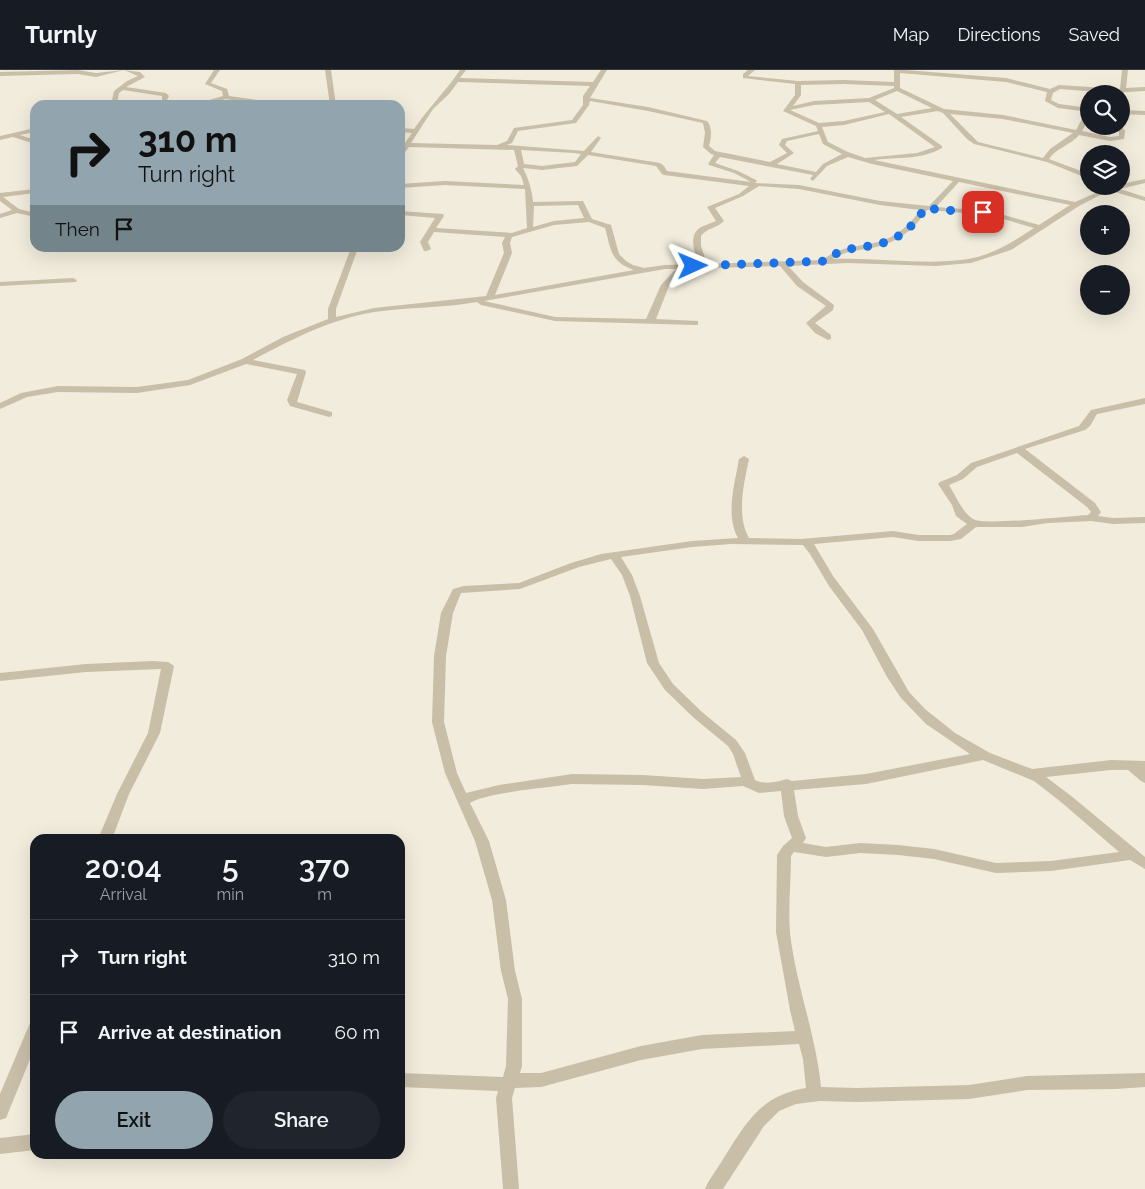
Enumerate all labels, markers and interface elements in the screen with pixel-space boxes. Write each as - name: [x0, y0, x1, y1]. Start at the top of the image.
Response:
- text: Turnly: [25, 20, 97, 49]
- text: Map: [893, 24, 929, 45]
- text: Directions: [957, 24, 1041, 45]
- text: Saved: [1069, 24, 1120, 45]
- map controls: [1080, 85, 1130, 315]
- button: search: [1080, 85, 1130, 135]
- text: 310 m: [138, 119, 237, 160]
- icon: right: [55, 120, 120, 185]
- button: layers: [1080, 145, 1130, 195]
- text: Turn right: [138, 161, 235, 187]
- pin: [962, 191, 1004, 233]
- icon: arrive: [969, 198, 997, 226]
- button: +: [1080, 205, 1130, 255]
- icon: arrive: [110, 215, 138, 243]
- text: Then: [55, 218, 100, 240]
- position arrow: [666, 239, 718, 291]
- button: −: [1080, 265, 1130, 315]
- text: 20:04: [85, 850, 162, 885]
- text: 5: [222, 850, 239, 885]
- text: 370: [299, 850, 350, 885]
- text: Arrival: [100, 885, 147, 904]
- text: min: [217, 885, 244, 904]
- text: m: [317, 885, 332, 904]
- icon: right: [55, 943, 83, 971]
- text: Turn right: [98, 946, 187, 968]
- text: 310 m: [328, 946, 380, 968]
- icon: arrive: [55, 1018, 83, 1046]
- text: Arrive at destination: [98, 1021, 282, 1043]
- text: 60 m: [335, 1021, 380, 1043]
- button: Exit: [55, 1091, 213, 1149]
- button: Share: [223, 1091, 380, 1149]

